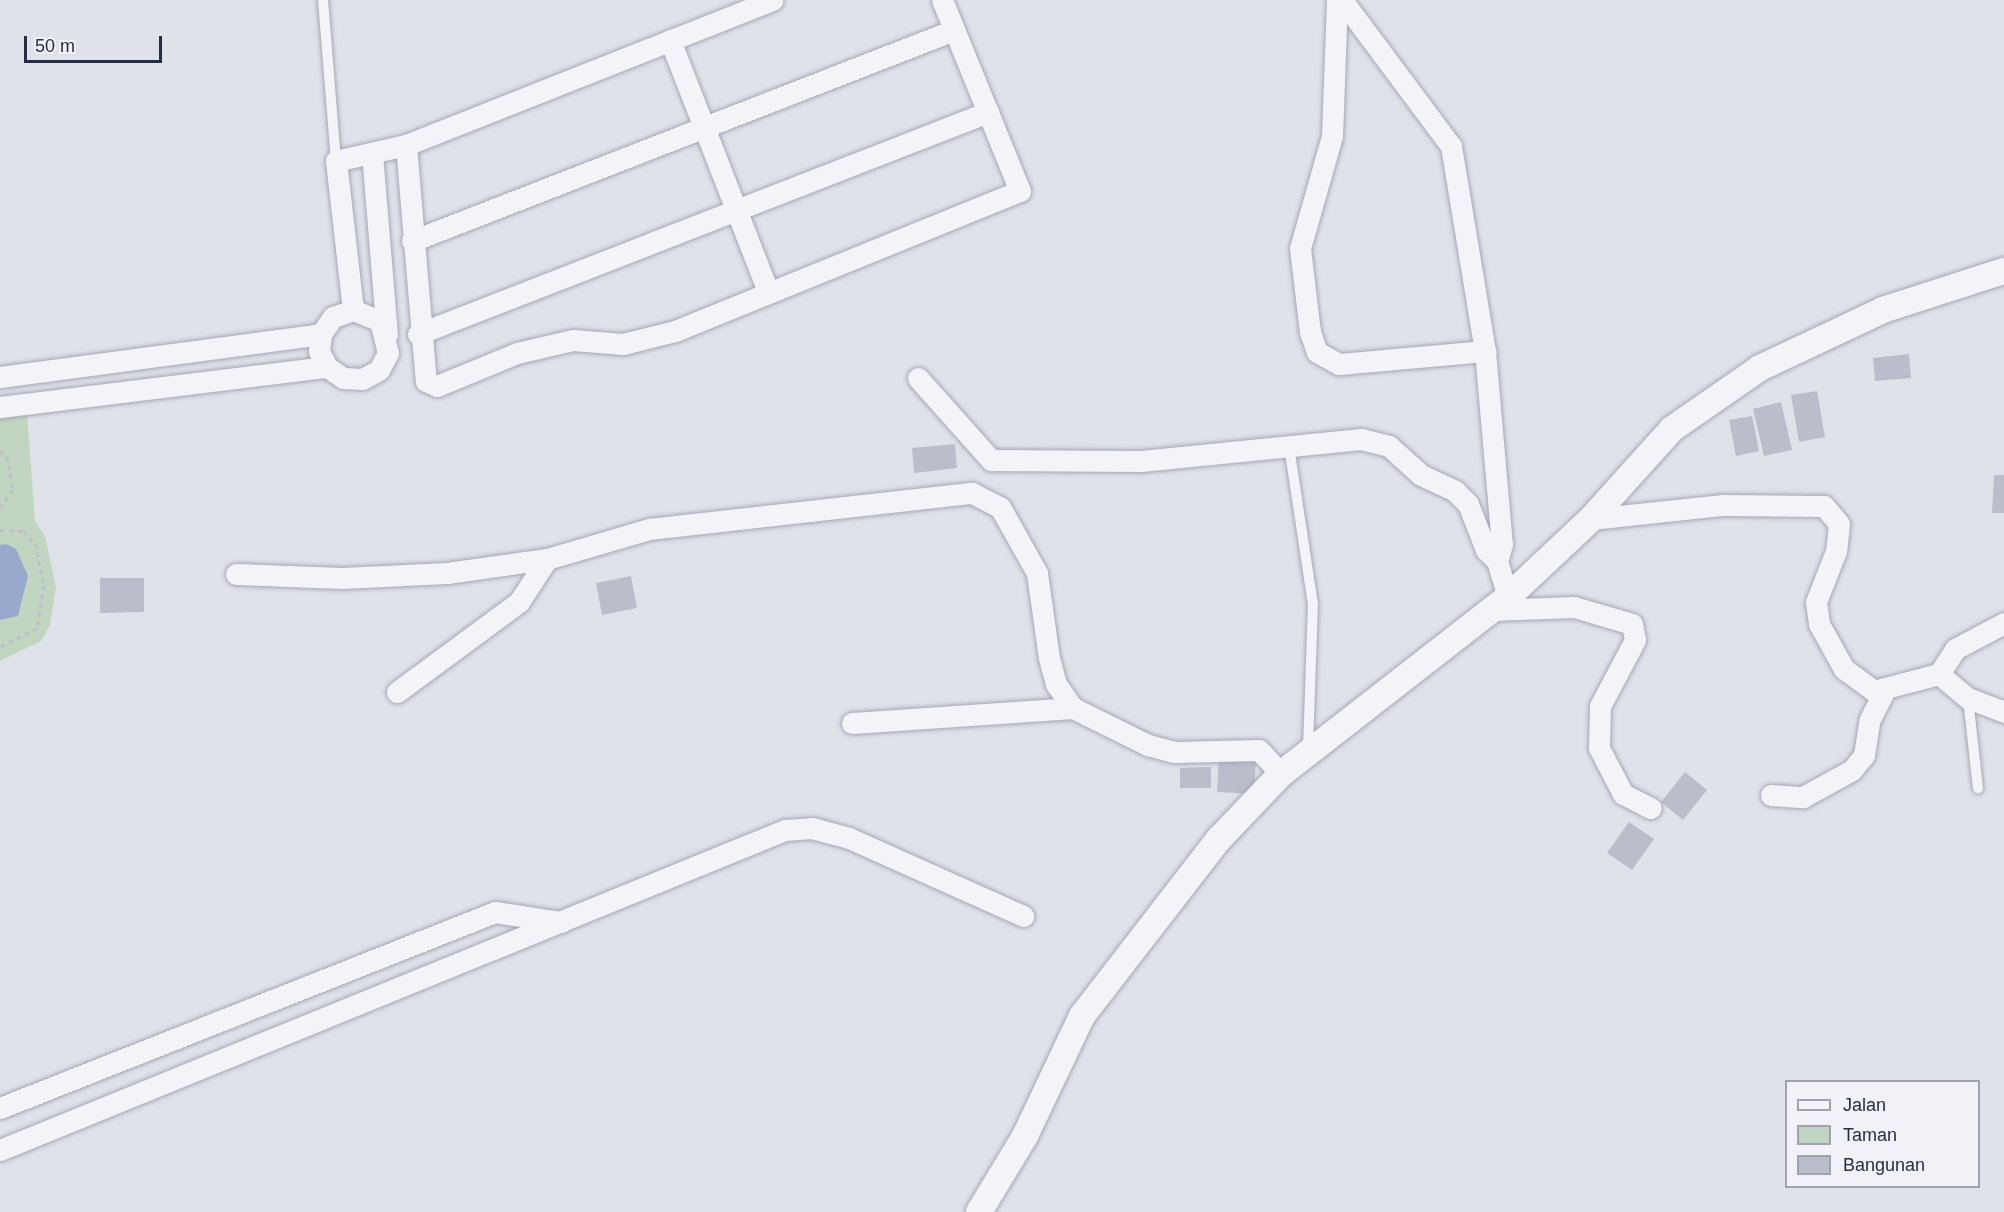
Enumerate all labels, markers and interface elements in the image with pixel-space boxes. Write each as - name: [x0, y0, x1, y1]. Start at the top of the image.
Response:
- scale bar: [27, 24, 165, 62]
- text: 50 m: [35, 36, 75, 56]
- legend: [1785, 1080, 1980, 1188]
- text: Jalan: [1843, 1095, 1886, 1115]
- text: Taman: [1843, 1125, 1897, 1145]
- text: Bangunan: [1843, 1155, 1925, 1175]

